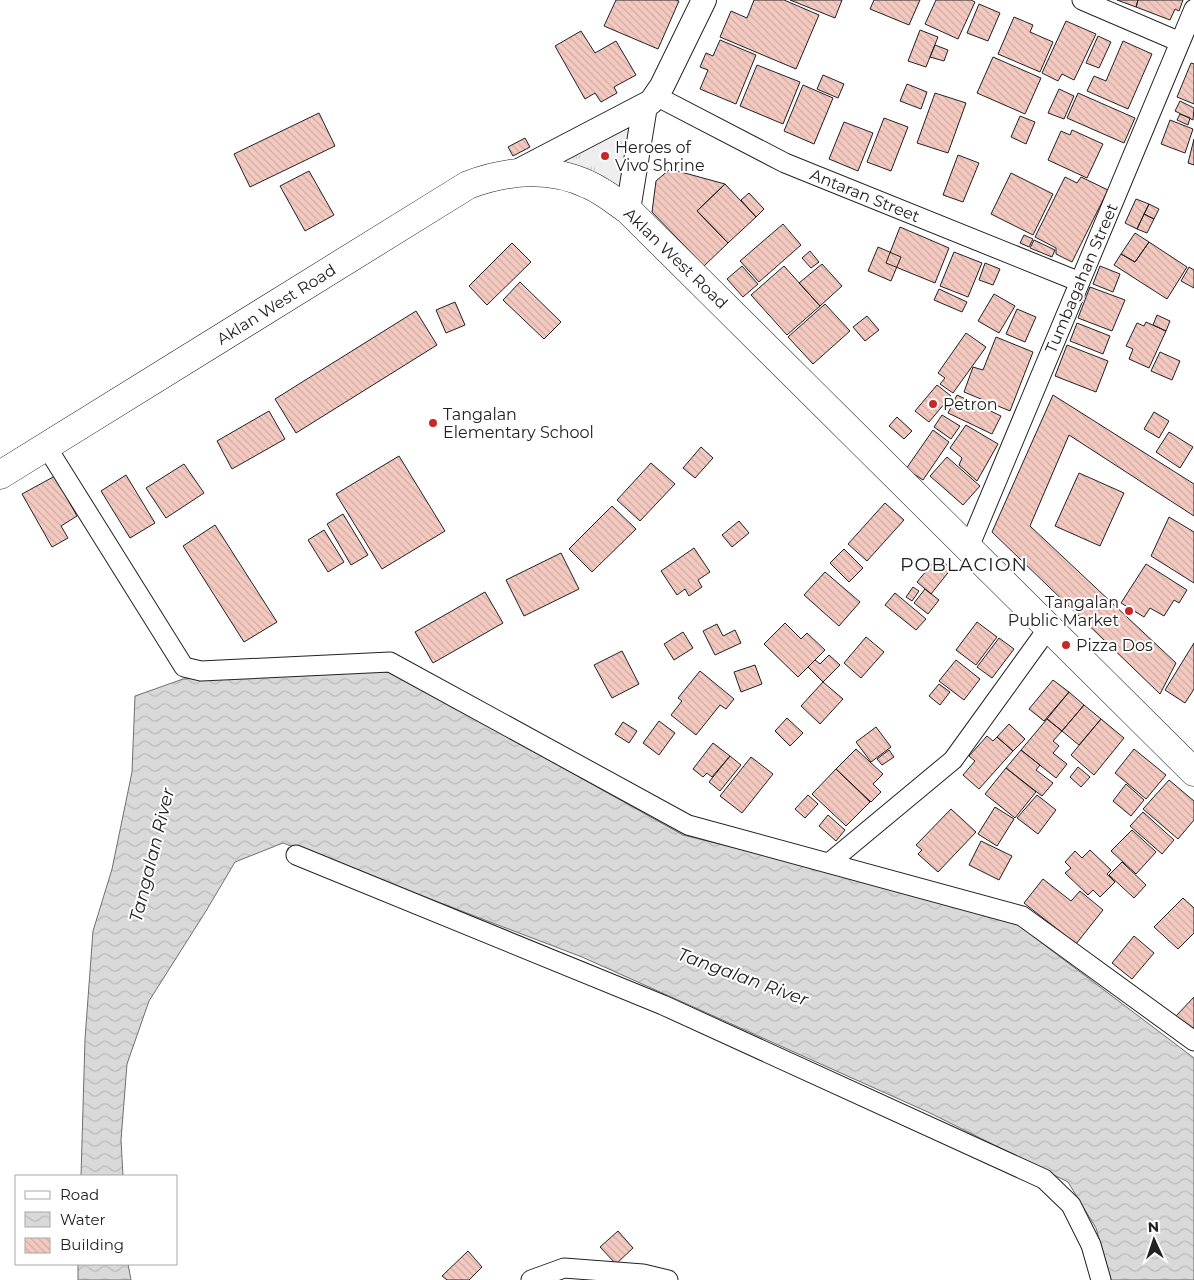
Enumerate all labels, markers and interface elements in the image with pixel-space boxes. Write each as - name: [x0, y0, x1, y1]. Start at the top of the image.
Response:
- place label: Heroes of Vivo Shrine: [615, 138, 705, 175]
- marker: Heroes of Vivo Shrine: [599, 150, 611, 162]
- street label: Antaran Street: [807, 165, 923, 226]
- street label: Tumbagahan Street: [1041, 200, 1122, 356]
- street label: Aklan West Road: [620, 204, 731, 313]
- street label: Aklan West Road: [213, 260, 339, 349]
- place label: Petron: [943, 395, 998, 414]
- marker: Petron: [927, 398, 939, 410]
- place label: Tangalan Elementary School: [443, 405, 594, 442]
- marker: Tangalan Elementary School: [427, 417, 439, 429]
- district label: POBLACION: [900, 553, 1028, 576]
- place label: Tangalan Public Market: [1008, 593, 1119, 630]
- marker: Tangalan Public Market: [1123, 605, 1135, 617]
- place label: Pizza Dos: [1076, 636, 1153, 655]
- marker: Pizza Dos: [1060, 639, 1072, 651]
- water label: Tangalan River: [125, 785, 180, 924]
- water label: Tangalan River: [675, 943, 812, 1011]
- legend: [15, 1175, 178, 1265]
- text: Road: [60, 1185, 99, 1204]
- text: Water: [60, 1210, 106, 1229]
- north arrow: [1129, 1215, 1179, 1265]
- text: N: [1147, 1218, 1159, 1236]
- text: Building: [60, 1235, 124, 1254]

